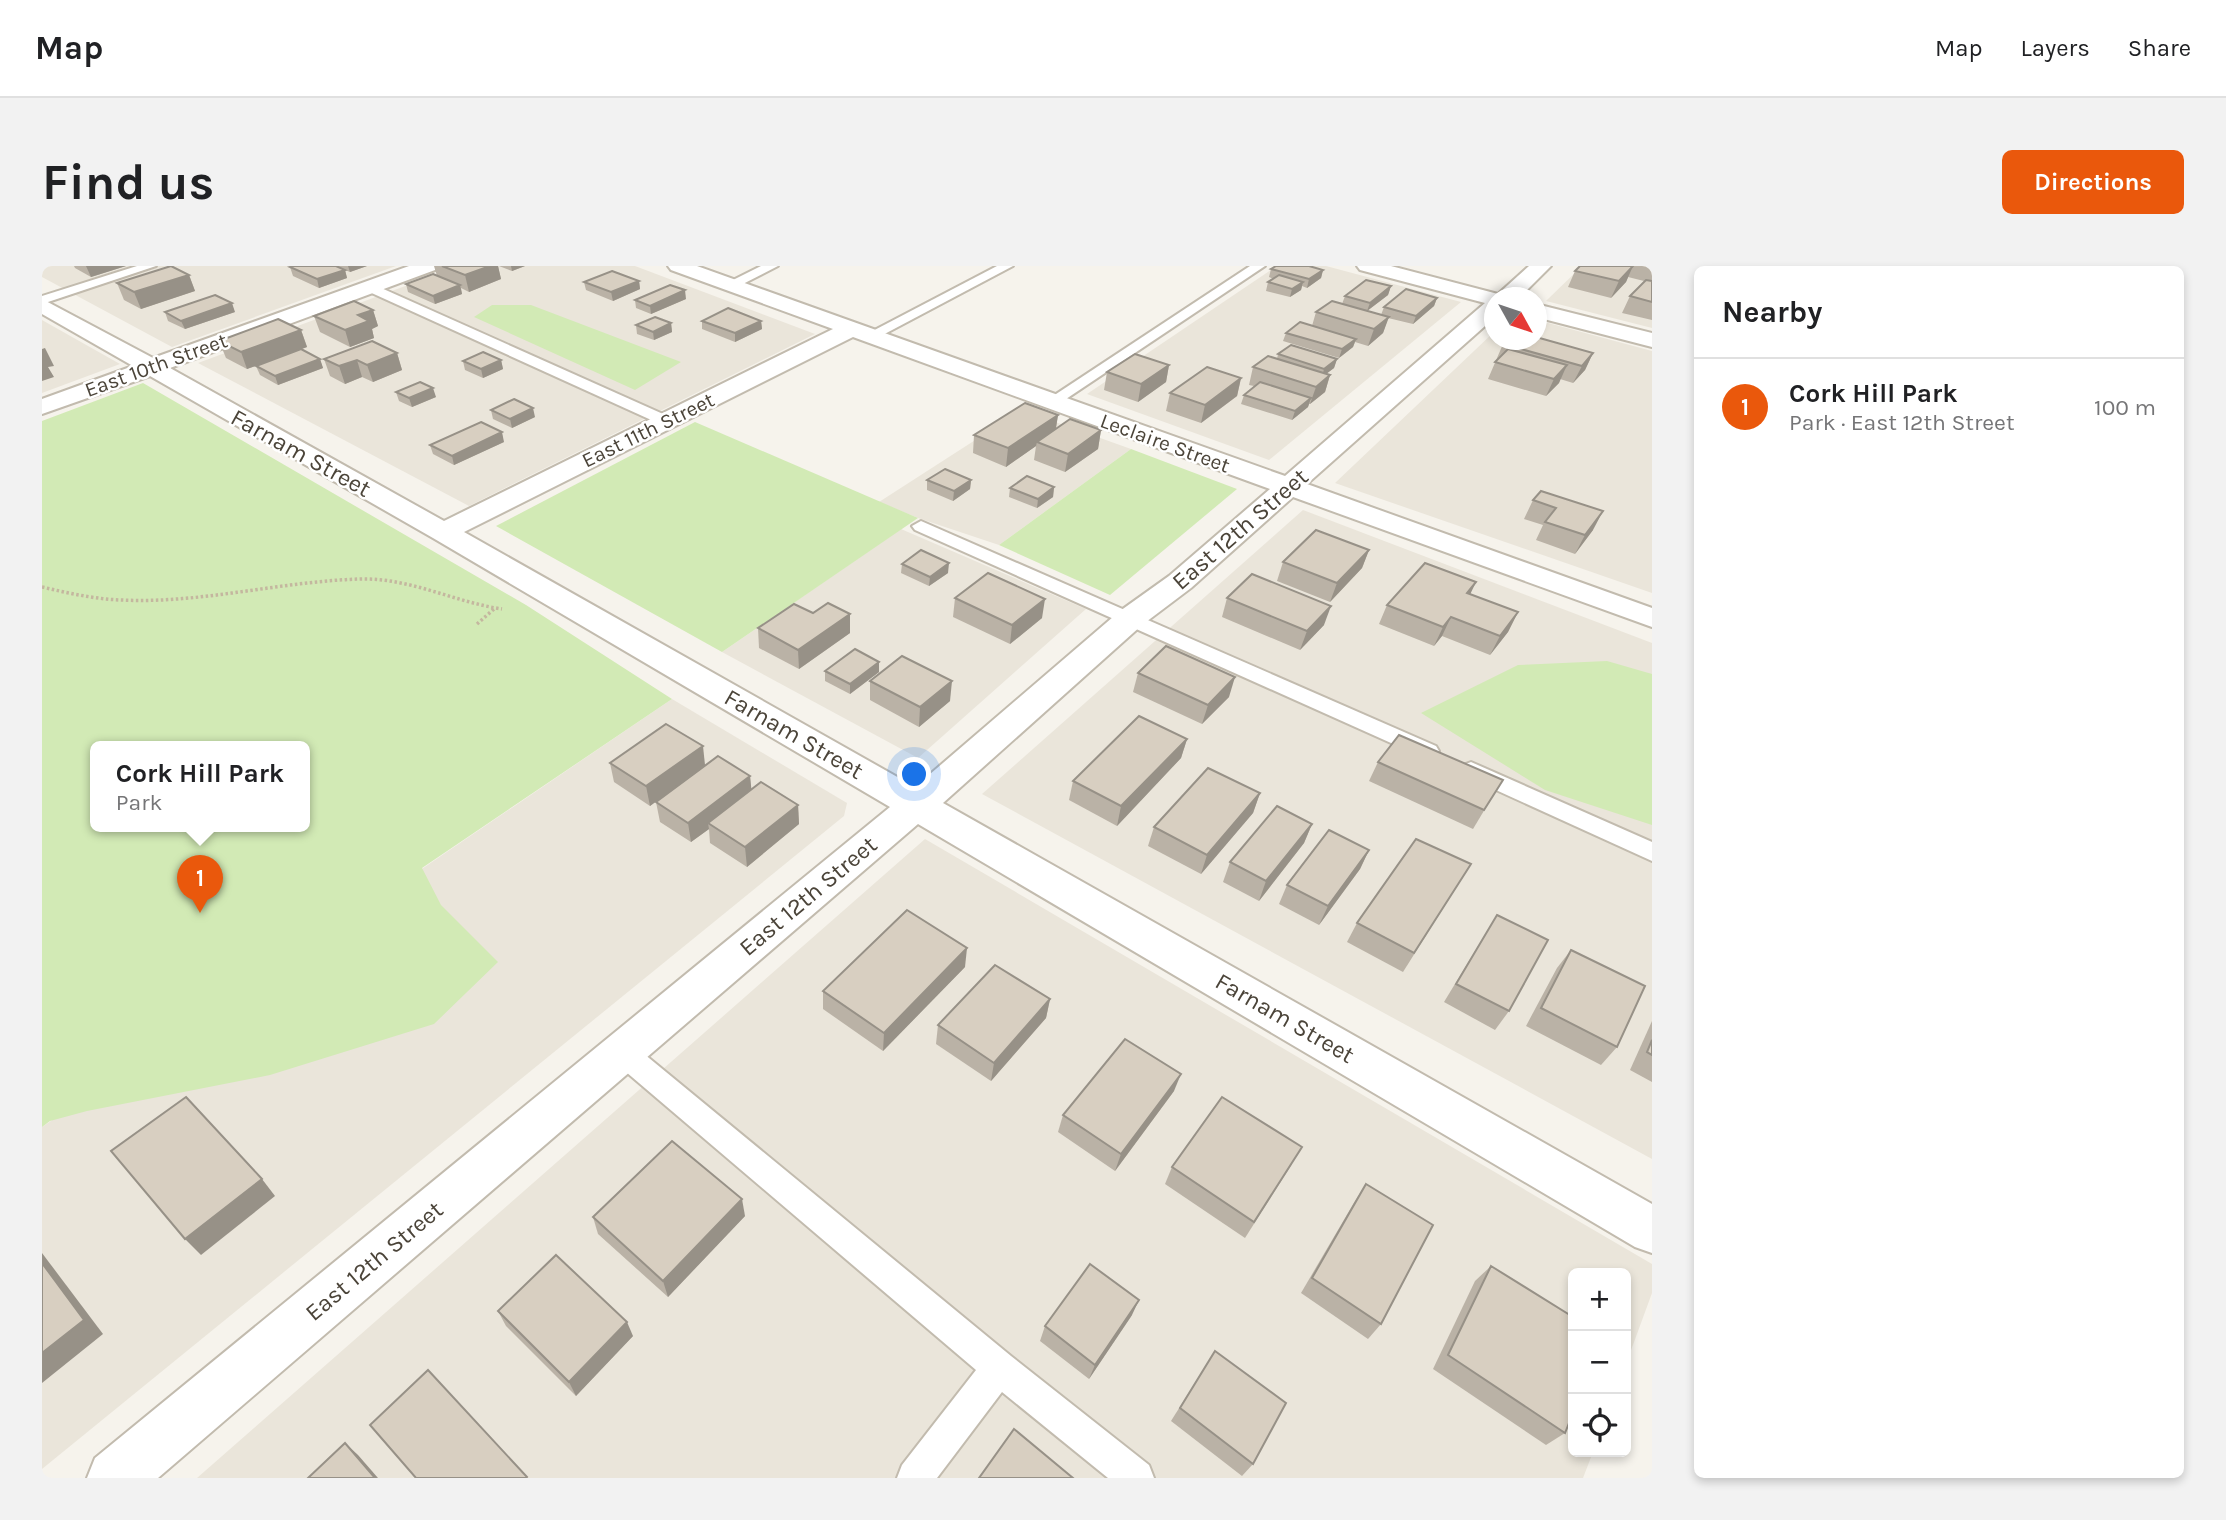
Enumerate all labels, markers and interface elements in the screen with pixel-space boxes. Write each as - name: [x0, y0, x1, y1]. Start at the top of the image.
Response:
- text: Map: [35, 29, 103, 67]
- text: Map: [1935, 34, 1983, 62]
- text: Layers: [2021, 34, 2090, 62]
- text: Share: [2128, 34, 2191, 62]
- button: Directions: [2002, 150, 2184, 214]
- text: Find us: [42, 154, 214, 211]
- north arrow: [1484, 287, 1547, 350]
- text: Nearby: [1722, 294, 1822, 330]
- street label: East 10th Street: [81, 328, 231, 402]
- text: Cork Hill Park: [1789, 378, 1958, 409]
- street label: East 11th Street: [578, 388, 718, 472]
- text: 1: [1741, 394, 1749, 421]
- text: 100 m: [2094, 394, 2156, 421]
- street label: Farnam Street: [226, 403, 376, 503]
- street label: Leclaire Street: [1097, 408, 1233, 478]
- text: Park · East 12th Street: [1789, 409, 2015, 436]
- street label: East 12th Street: [1166, 462, 1314, 596]
- street label: Farnam Street: [720, 683, 868, 785]
- popup: [90, 741, 310, 832]
- your location: [897, 757, 931, 791]
- text: Cork Hill Park: [116, 758, 284, 789]
- text: Park: [116, 789, 162, 816]
- street label: East 12th Street: [734, 830, 882, 962]
- pin: 1: [177, 855, 223, 913]
- street label: Farnam Street: [1211, 967, 1359, 1069]
- street label: East 12th Street: [300, 1195, 448, 1327]
- map controls: [1568, 1268, 1631, 1457]
- button: +: [1568, 1268, 1631, 1331]
- button: −: [1568, 1331, 1631, 1394]
- button: locate: [1568, 1394, 1631, 1457]

